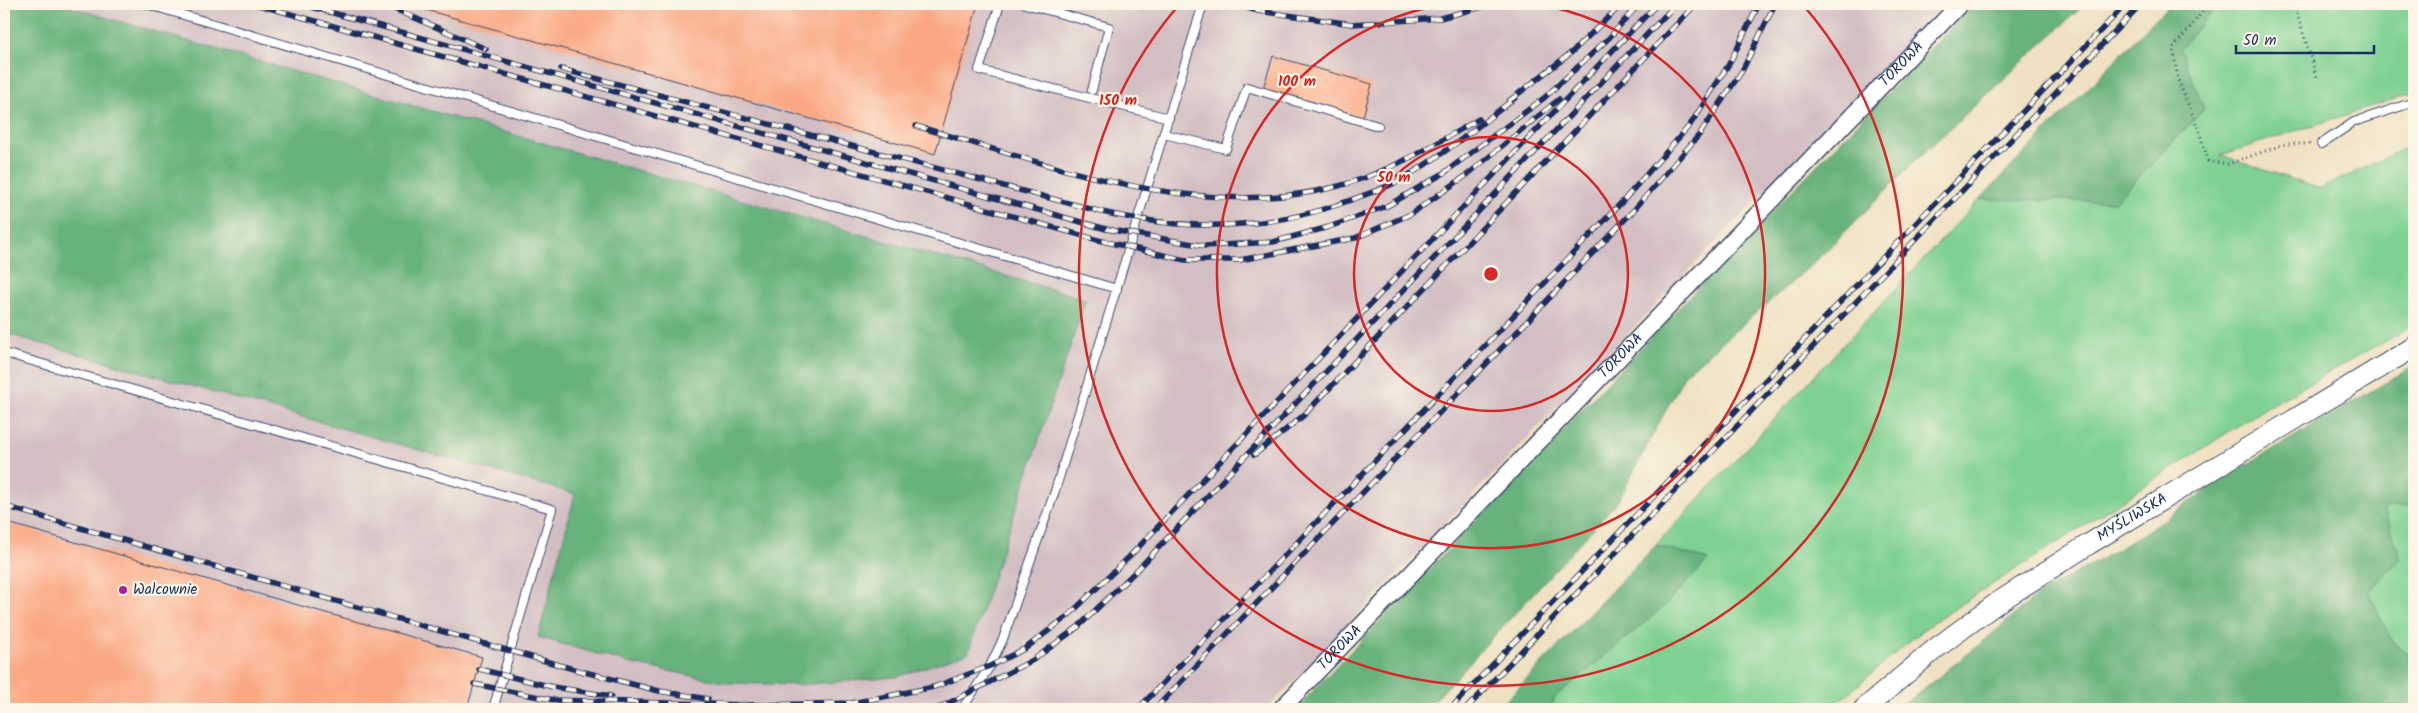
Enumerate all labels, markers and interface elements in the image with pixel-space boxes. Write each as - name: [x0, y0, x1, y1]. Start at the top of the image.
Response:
- scale bar: [2236, 22, 2373, 54]
- text: 50 m: [2243, 29, 2277, 53]
- street label: TOROWA: [1874, 36, 1930, 93]
- text: 100 m: [1278, 70, 1316, 94]
- text: 150 m: [1099, 89, 1137, 113]
- text: 50 m: [1376, 166, 1411, 190]
- centre of rings: [1482, 265, 1500, 283]
- street label: TOROWA: [1593, 328, 1649, 385]
- street label: MYŚLIWSKA: [2092, 487, 2172, 549]
- place label: Walcownie: [133, 578, 198, 602]
- marker: Walcownie: [117, 584, 129, 596]
- street label: TOROWA: [1312, 619, 1368, 676]

